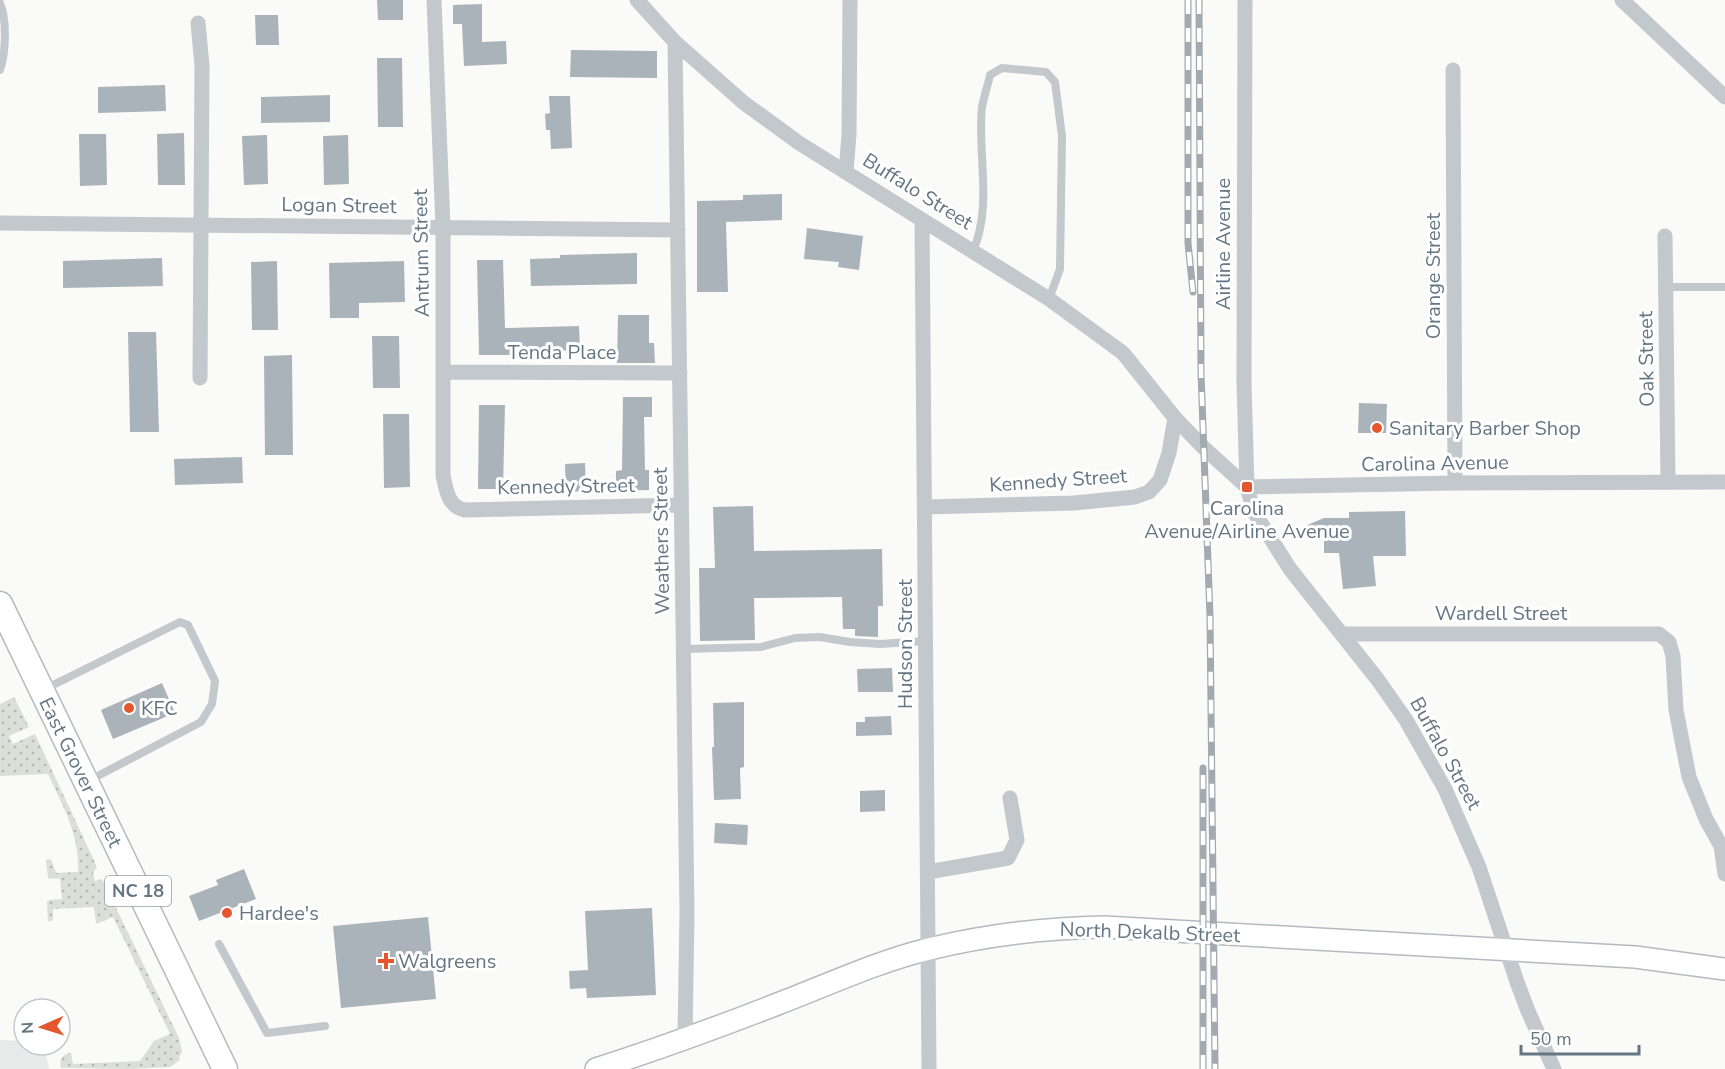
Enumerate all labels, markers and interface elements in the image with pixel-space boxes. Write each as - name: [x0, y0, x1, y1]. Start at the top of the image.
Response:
- street label: Buffalo Street: [858, 147, 979, 236]
- street label: Airline Avenue: [1210, 178, 1237, 310]
- street label: Antrum Street: [407, 188, 436, 317]
- street label: Logan Street: [281, 191, 398, 220]
- street label: Orange Street: [1420, 212, 1447, 339]
- street label: Oak Street: [1632, 310, 1661, 407]
- street label: Tenda Place: [508, 339, 616, 366]
- place label: Sanitary Barber Shop: [1389, 415, 1581, 442]
- marker: Sanitary Barber Shop: [1370, 421, 1384, 435]
- street label: Carolina Avenue: [1361, 449, 1509, 478]
- street label: Kennedy Street: [988, 462, 1129, 499]
- street label: Weathers Street: [647, 466, 676, 615]
- street label: Kennedy Street: [497, 472, 636, 501]
- marker: Carolina Avenue/Airline Avenue: [1240, 480, 1254, 494]
- place label: Carolina Avenue/Airline Avenue: [1144, 495, 1350, 545]
- street label: Hudson Street: [892, 578, 919, 709]
- street label: Wardell Street: [1435, 600, 1568, 627]
- street label: Buffalo Street: [1403, 692, 1488, 815]
- street label: East Grover Street: [32, 693, 129, 853]
- place label: KFC: [141, 695, 178, 722]
- marker: KFC: [122, 701, 136, 715]
- road number: NC 18: [105, 876, 171, 906]
- place label: Hardee's: [239, 900, 319, 927]
- marker: Hardee's: [220, 906, 234, 920]
- street label: North Dekalb Street: [1059, 916, 1242, 949]
- place label: Walgreens: [398, 948, 496, 975]
- marker: Walgreens: [379, 954, 393, 968]
- north arrow: [12, 997, 72, 1057]
- scale bar: [1521, 1018, 1640, 1056]
- text: N: [17, 1021, 39, 1034]
- text: 50 m: [1530, 1027, 1572, 1051]

